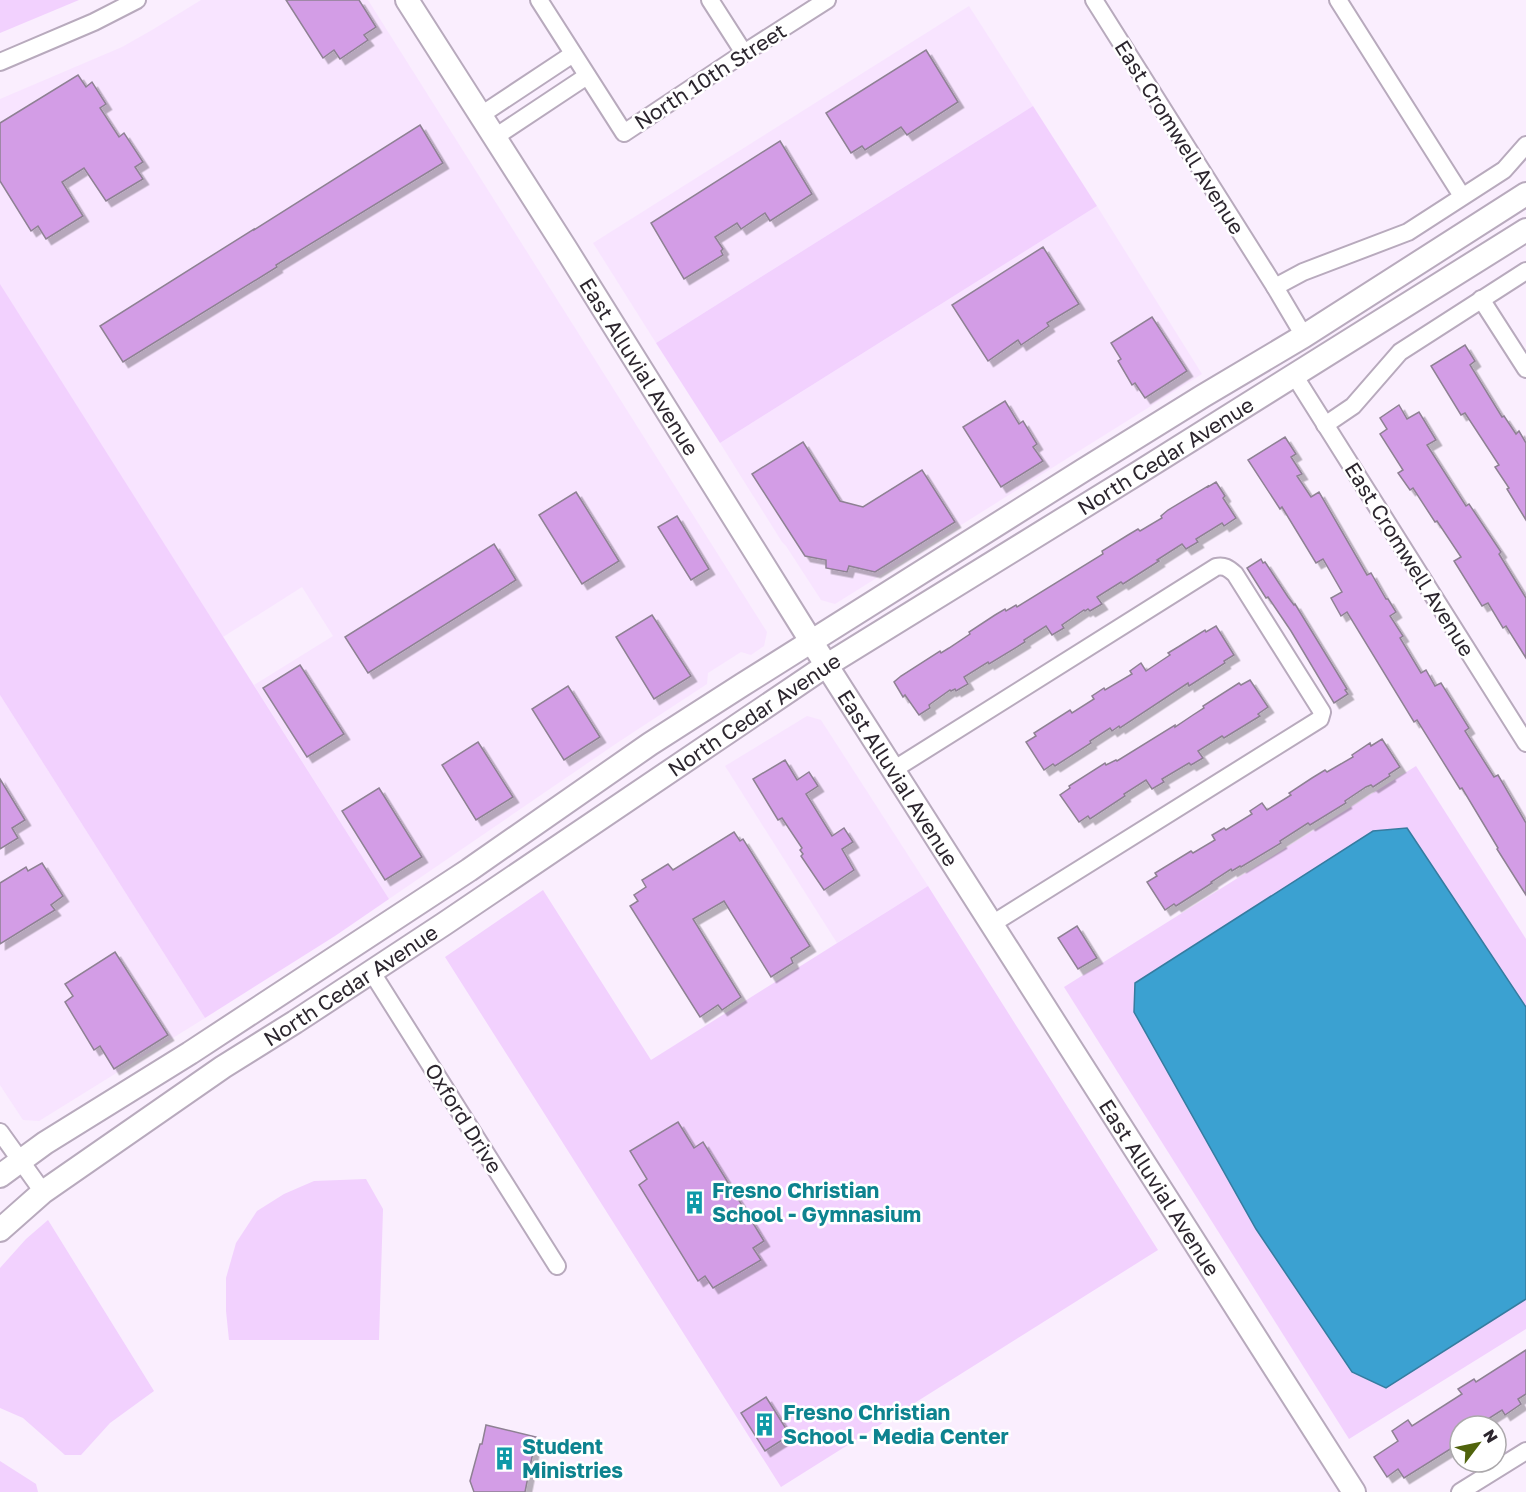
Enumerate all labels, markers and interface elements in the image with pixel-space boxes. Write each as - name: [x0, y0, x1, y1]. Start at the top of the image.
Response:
- street label: North 10th Street: [629, 17, 791, 135]
- street label: East Cromwell Avenue: [1110, 35, 1250, 239]
- street label: East Alluvial Avenue: [574, 273, 705, 460]
- street label: North Cedar Avenue: [1072, 391, 1258, 520]
- street label: East Cromwell Avenue: [1340, 457, 1480, 661]
- street label: North Cedar Avenue: [663, 647, 845, 782]
- street label: East Alluvial Avenue: [832, 685, 964, 871]
- street label: North Cedar Avenue: [259, 919, 442, 1051]
- street label: Oxford Drive: [420, 1058, 508, 1178]
- street label: East Alluvial Avenue: [1094, 1094, 1226, 1281]
- place label: Fresno Christian School - Gymnasium: [712, 1177, 921, 1227]
- building icon: Fresno Christian School - Gymnasium: [681, 1189, 707, 1215]
- place label: Fresno Christian School - Media Center: [783, 1399, 1009, 1449]
- building icon: Fresno Christian School - Media Center: [752, 1411, 778, 1437]
- north arrow: [1448, 1414, 1508, 1474]
- text: N: [1479, 1426, 1502, 1447]
- place label: Student Ministries: [522, 1433, 623, 1483]
- building icon: Student Ministries: [491, 1445, 517, 1471]

